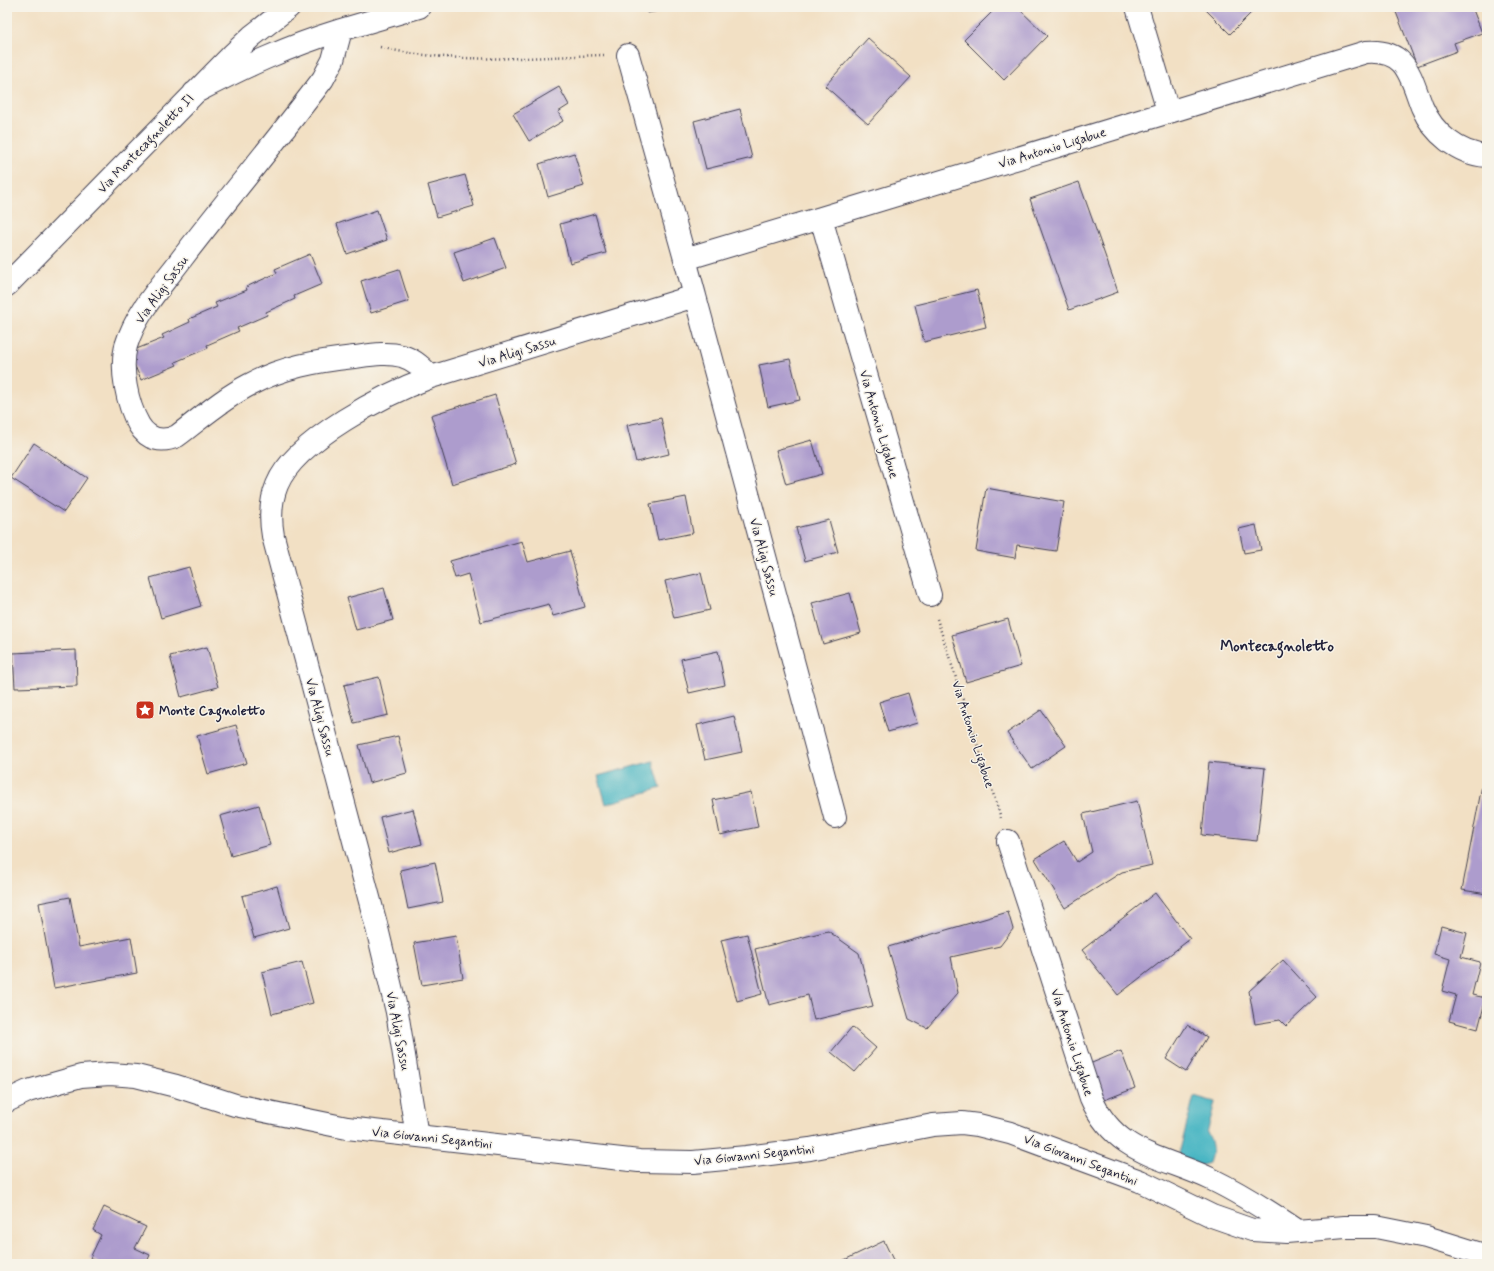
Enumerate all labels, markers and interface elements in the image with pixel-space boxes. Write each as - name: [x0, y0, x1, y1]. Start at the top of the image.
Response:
- street label: Via Montecagnoletto II: [94, 91, 200, 199]
- street label: Via Antonio Ligabue: [996, 124, 1109, 175]
- street label: Via Aligi Sassu: [132, 252, 193, 327]
- street label: Via Aligi Sassu: [477, 333, 558, 372]
- street label: Via Antonio Ligabue: [853, 368, 902, 481]
- street label: Via Aligi Sassu: [745, 516, 782, 598]
- district label: Montecagnoletto: [1220, 637, 1334, 659]
- street label: Via Aligi Sassu: [301, 676, 338, 758]
- street label: Via Antonio Ligabue: [945, 679, 998, 791]
- place icon: Monte Cagnoletto: [134, 699, 156, 721]
- place label: Monte Cagnoletto: [159, 703, 266, 723]
- street label: Via Antonio Ligabue: [1044, 987, 1097, 1099]
- street label: Via Aligi Sassu: [382, 990, 414, 1072]
- street label: Via Giovanni Segantini: [371, 1124, 493, 1153]
- street label: Via Giovanni Segantini: [1021, 1131, 1140, 1190]
- street label: Via Giovanni Segantini: [693, 1141, 815, 1170]

